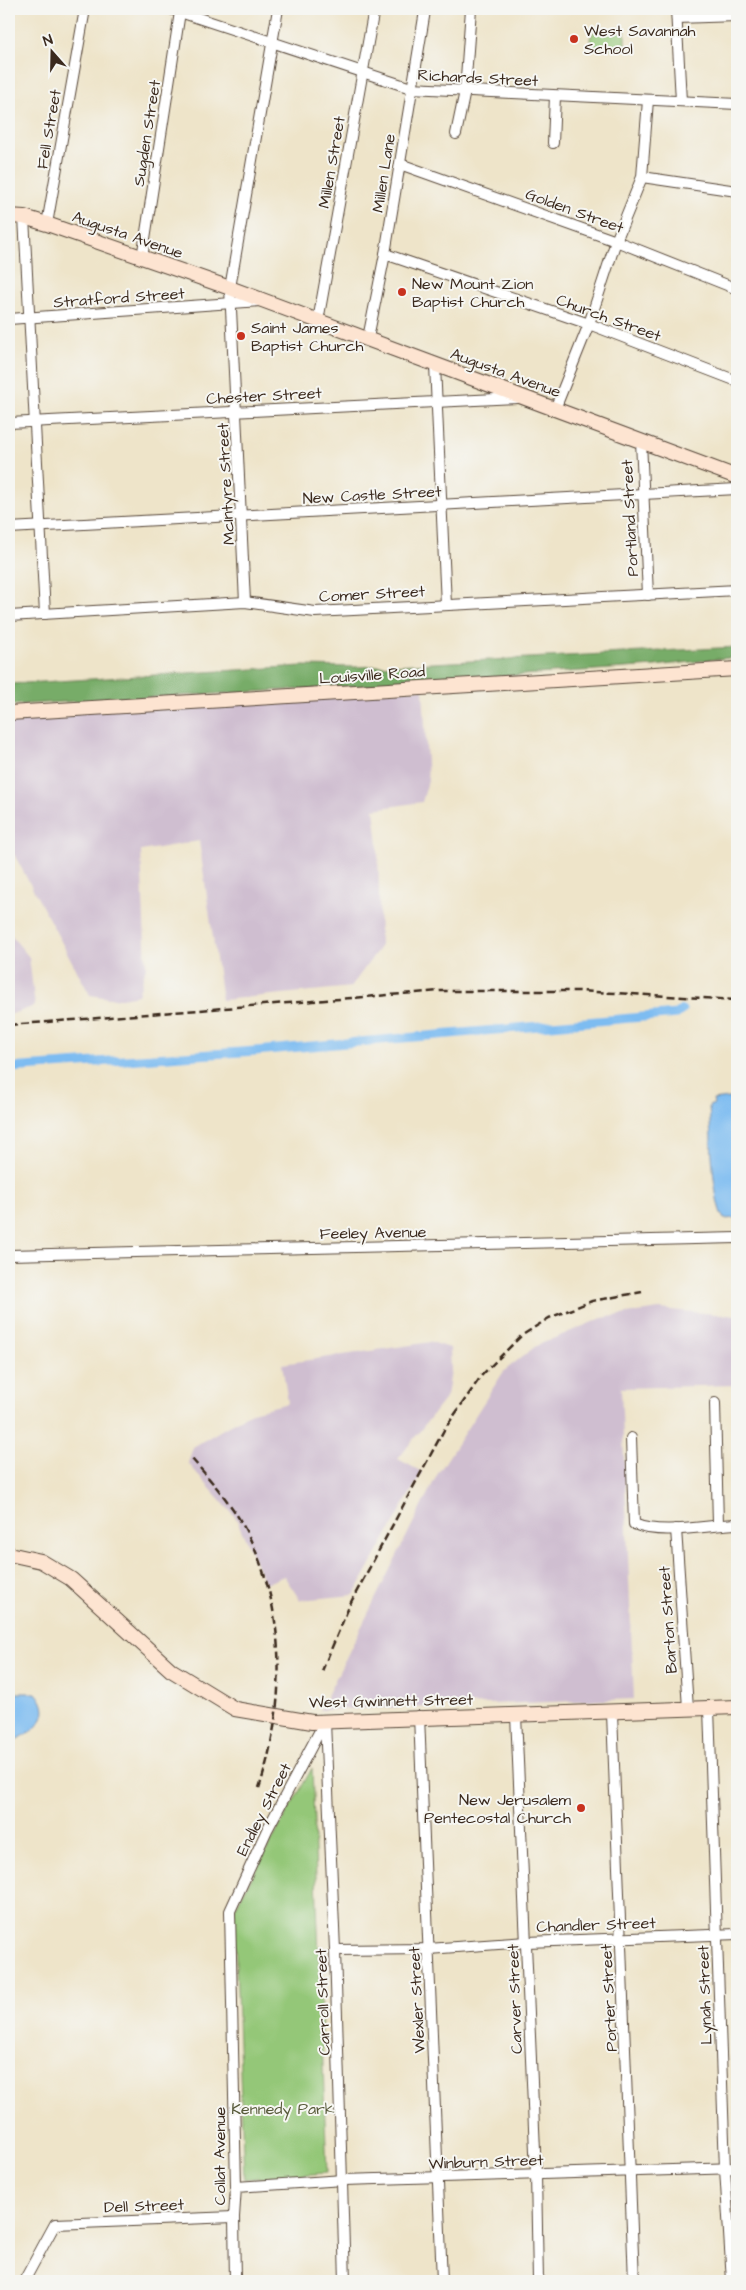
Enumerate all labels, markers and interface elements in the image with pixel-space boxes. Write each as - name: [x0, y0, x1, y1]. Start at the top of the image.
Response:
- place label: West Savannah School: [584, 20, 696, 60]
- north arrow: [28, 28, 78, 78]
- text: N: [40, 30, 56, 52]
- marker: West Savannah School: [568, 33, 580, 45]
- street label: Richards Street: [417, 64, 539, 92]
- street label: Sugden Street: [128, 78, 167, 188]
- street label: Fell Street: [31, 87, 67, 171]
- street label: Millen Street: [313, 114, 351, 210]
- street label: Millen Lane: [367, 132, 401, 214]
- street label: Golden Street: [522, 183, 627, 239]
- street label: Augusta Avenue: [69, 206, 186, 265]
- place label: New Mount Zion Baptist Church: [412, 273, 533, 313]
- street label: Stratford Street: [53, 282, 186, 314]
- marker: New Mount Zion Baptist Church: [396, 286, 408, 298]
- street label: Church Street: [553, 289, 665, 347]
- place label: Saint James Baptist Church: [251, 317, 364, 357]
- marker: Saint James Baptist Church: [235, 330, 247, 342]
- street label: Augusta Avenue: [447, 343, 564, 404]
- street label: Chester Street: [206, 382, 323, 410]
- street label: McIntyre Street: [212, 422, 241, 546]
- street label: Portland Street: [616, 458, 644, 577]
- street label: New Castle Street: [302, 480, 443, 510]
- street label: Comer Street: [319, 580, 426, 608]
- street label: Louisville Road: [318, 660, 426, 690]
- street label: Feeley Avenue: [319, 1221, 427, 1246]
- street label: Barton Street: [653, 1565, 683, 1674]
- street label: West Gwinnett Street: [309, 1689, 474, 1713]
- street label: Endley Street: [231, 1759, 298, 1860]
- place label: New Jerusalem Pentecostal Church: [424, 1789, 572, 1829]
- marker: New Jerusalem Pentecostal Church: [575, 1802, 587, 1814]
- street label: Chandler Street: [536, 1912, 657, 1938]
- street label: Carver Street: [502, 1943, 528, 2054]
- street label: Porter Street: [595, 1943, 623, 2052]
- street label: Lynah Street: [692, 1944, 719, 2045]
- street label: Wexler Street: [403, 1945, 431, 2054]
- street label: Carroll Street: [310, 1948, 336, 2056]
- park label: Kennedy Park: [231, 2098, 335, 2121]
- street label: Collat Avenue: [209, 2106, 231, 2205]
- street label: Winburn Street: [428, 2149, 545, 2175]
- street label: Dell Street: [104, 2194, 185, 2218]

